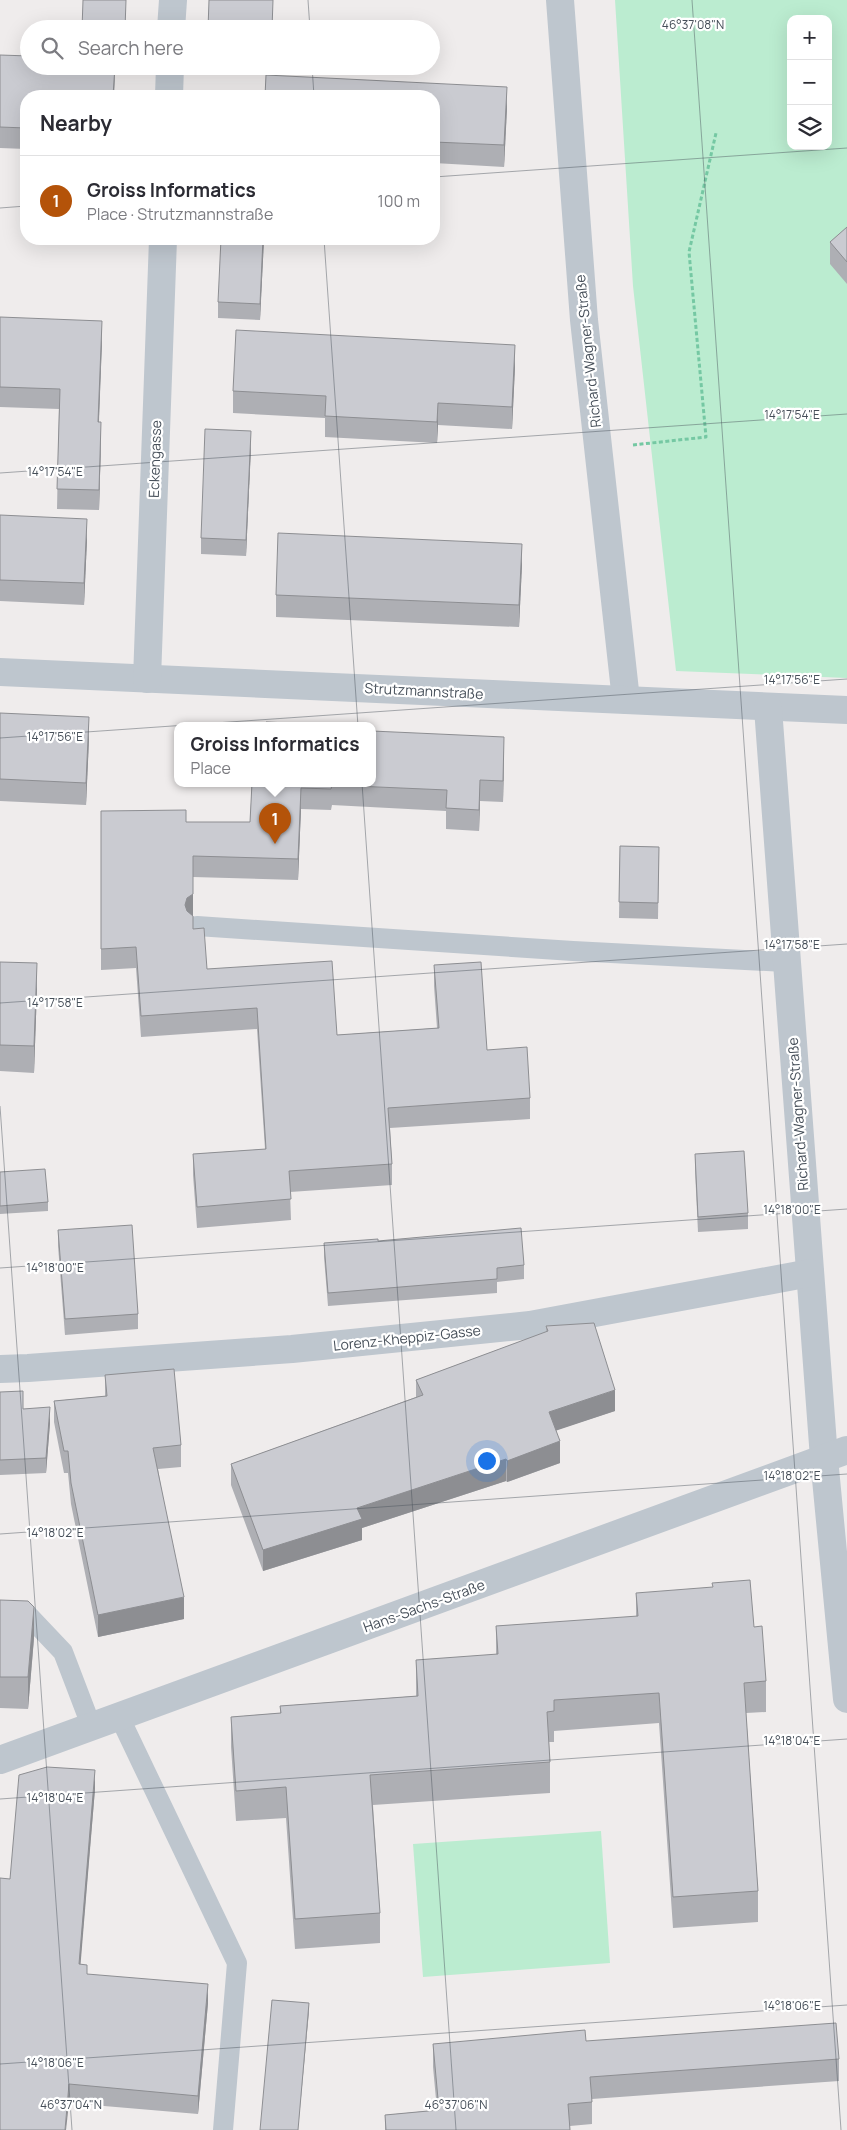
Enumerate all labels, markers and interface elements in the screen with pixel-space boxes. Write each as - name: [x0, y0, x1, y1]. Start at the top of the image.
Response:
- map controls: [787, 15, 832, 150]
- button: +: [787, 15, 832, 60]
- text: 46°37'08"N: [662, 16, 724, 33]
- search box: [20, 20, 440, 75]
- icon: search: [38, 34, 66, 62]
- text: Search here: [78, 35, 184, 61]
- button: −: [787, 60, 832, 105]
- button: layers: [787, 105, 832, 150]
- text: Nearby: [40, 109, 112, 137]
- text: Groiss Informatics: [87, 177, 256, 203]
- text: 1: [52, 190, 60, 212]
- text: 100 m: [377, 190, 420, 212]
- text: Place · Strutzmannstraße: [87, 203, 273, 225]
- street label: Richard-Wagner-Straße: [570, 274, 605, 428]
- text: 14°17'54"E: [764, 406, 820, 423]
- street label: Eckengasse: [144, 420, 165, 498]
- text: 14°17'54"E: [27, 463, 83, 480]
- text: 14°17'56"E: [764, 671, 820, 688]
- street label: Strutzmannstraße: [364, 678, 484, 703]
- popup: [174, 722, 376, 787]
- text: 14°17'56"E: [27, 728, 83, 745]
- text: Groiss Informatics: [191, 731, 359, 757]
- text: Place: [191, 757, 231, 779]
- pin: 1: [259, 803, 291, 844]
- text: 14°17'58"E: [764, 936, 820, 953]
- text: 14°17'58"E: [27, 994, 83, 1011]
- street label: Richard-Wagner-Straße: [783, 1037, 812, 1191]
- text: 14°18'00"E: [763, 1201, 821, 1218]
- text: 14°18'00"E: [26, 1259, 84, 1276]
- street label: Lorenz-Kheppiz-Gasse: [332, 1320, 482, 1355]
- your location: [474, 1448, 500, 1474]
- text: 14°18'02"E: [763, 1467, 821, 1484]
- text: 14°18'02"E: [26, 1524, 84, 1541]
- street label: Hans-Sachs-Straße: [360, 1575, 487, 1636]
- text: 14°18'04"E: [764, 1732, 821, 1749]
- text: 14°18'04"E: [27, 1789, 84, 1806]
- text: 14°18'06"E: [763, 1997, 821, 2014]
- text: 14°18'06"E: [26, 2054, 84, 2071]
- text: 46°37'04"N: [40, 2096, 102, 2113]
- text: 46°37'06"N: [425, 2096, 487, 2113]

